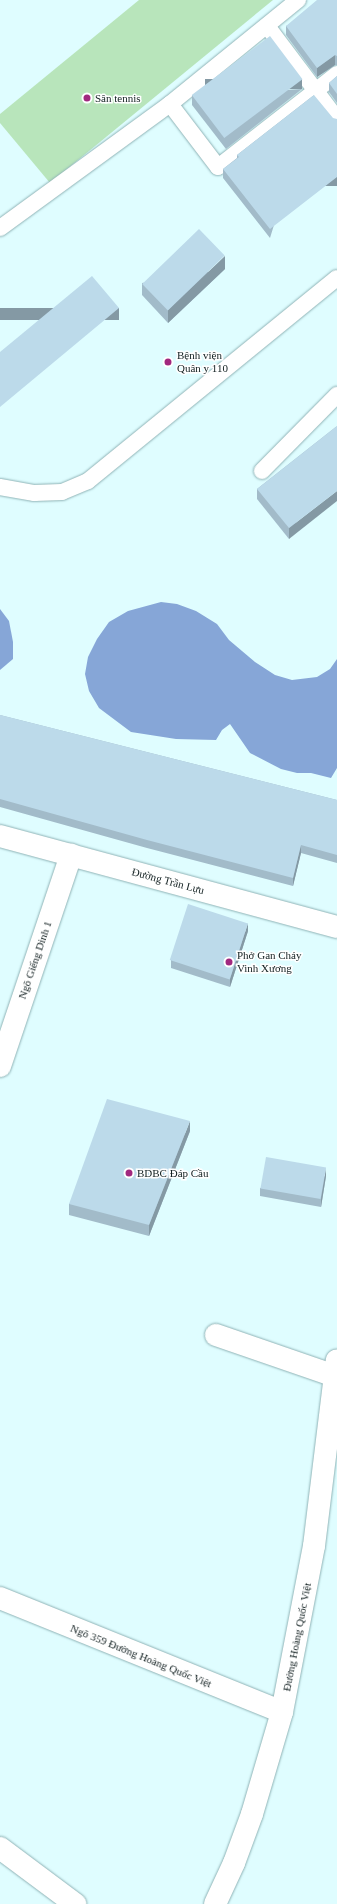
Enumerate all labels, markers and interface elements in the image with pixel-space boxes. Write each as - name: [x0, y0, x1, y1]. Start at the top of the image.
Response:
- place label: Sân tennis: [95, 91, 141, 105]
- marker: Sân tennis: [82, 93, 92, 103]
- place label: Bệnh viện Quân y 110: [177, 349, 228, 375]
- marker: Bệnh viện Quân y 110: [162, 356, 174, 368]
- street label: Đường Trần Lựu: [130, 865, 206, 897]
- street label: Ngõ Giếng Dinh 1: [15, 919, 55, 1001]
- place label: Phở Gan Cháy Vinh Xương: [237, 949, 301, 975]
- marker: Phở Gan Cháy Vinh Xương: [224, 957, 234, 967]
- place label: BDBC Đáp Cầu: [137, 1166, 208, 1180]
- marker: BDBC Đáp Cầu: [124, 1168, 134, 1178]
- street label: Đường Hoàng Quốc Việt: [280, 1582, 314, 1692]
- street label: Ngõ 359 Đường Hoàng Quốc Việt: [68, 1622, 214, 1690]

